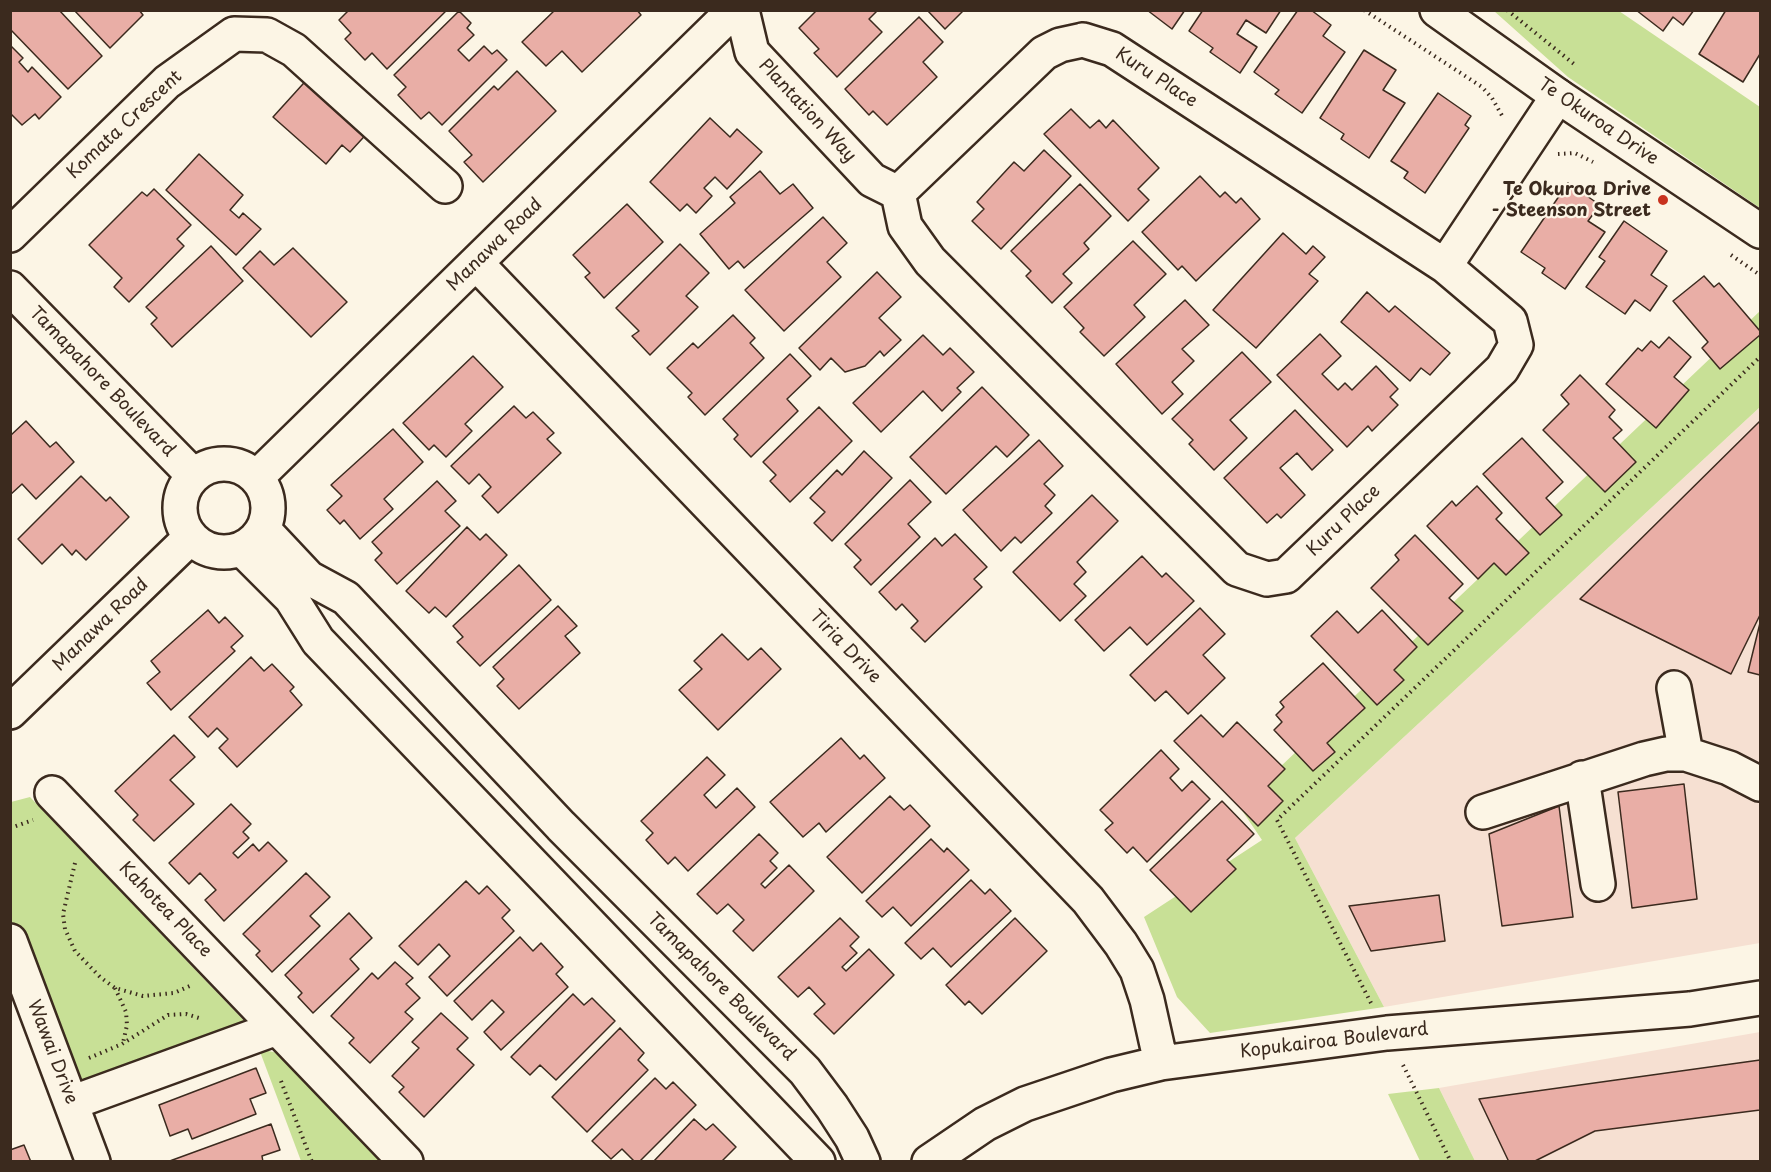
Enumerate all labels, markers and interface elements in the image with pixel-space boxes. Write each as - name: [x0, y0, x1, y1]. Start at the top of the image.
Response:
- street label: Kuru Place: [1111, 44, 1201, 112]
- street label: Plantation Way: [754, 55, 860, 167]
- street label: Komata Crescent: [63, 66, 187, 184]
- street label: Te Okuroa Drive: [1534, 74, 1662, 170]
- place label: Te Okuroa Drive - Steenson Street: [1492, 179, 1651, 222]
- marker: Te Okuroa Drive - Steenson Street: [1656, 193, 1670, 207]
- street label: Manawa Road: [443, 194, 547, 296]
- street label: Tamapahore Boulevard: [25, 302, 179, 462]
- street label: Kuru Place: [1303, 481, 1385, 561]
- street label: Manawa Road: [49, 574, 153, 676]
- street label: Tiria Drive: [805, 606, 885, 688]
- street label: Kahotea Place: [114, 858, 216, 962]
- street label: Tamapahore Boulevard: [643, 909, 799, 1065]
- street label: Wawai Drive: [22, 997, 82, 1107]
- street label: Kopukairoa Boulevard: [1238, 1019, 1430, 1063]

